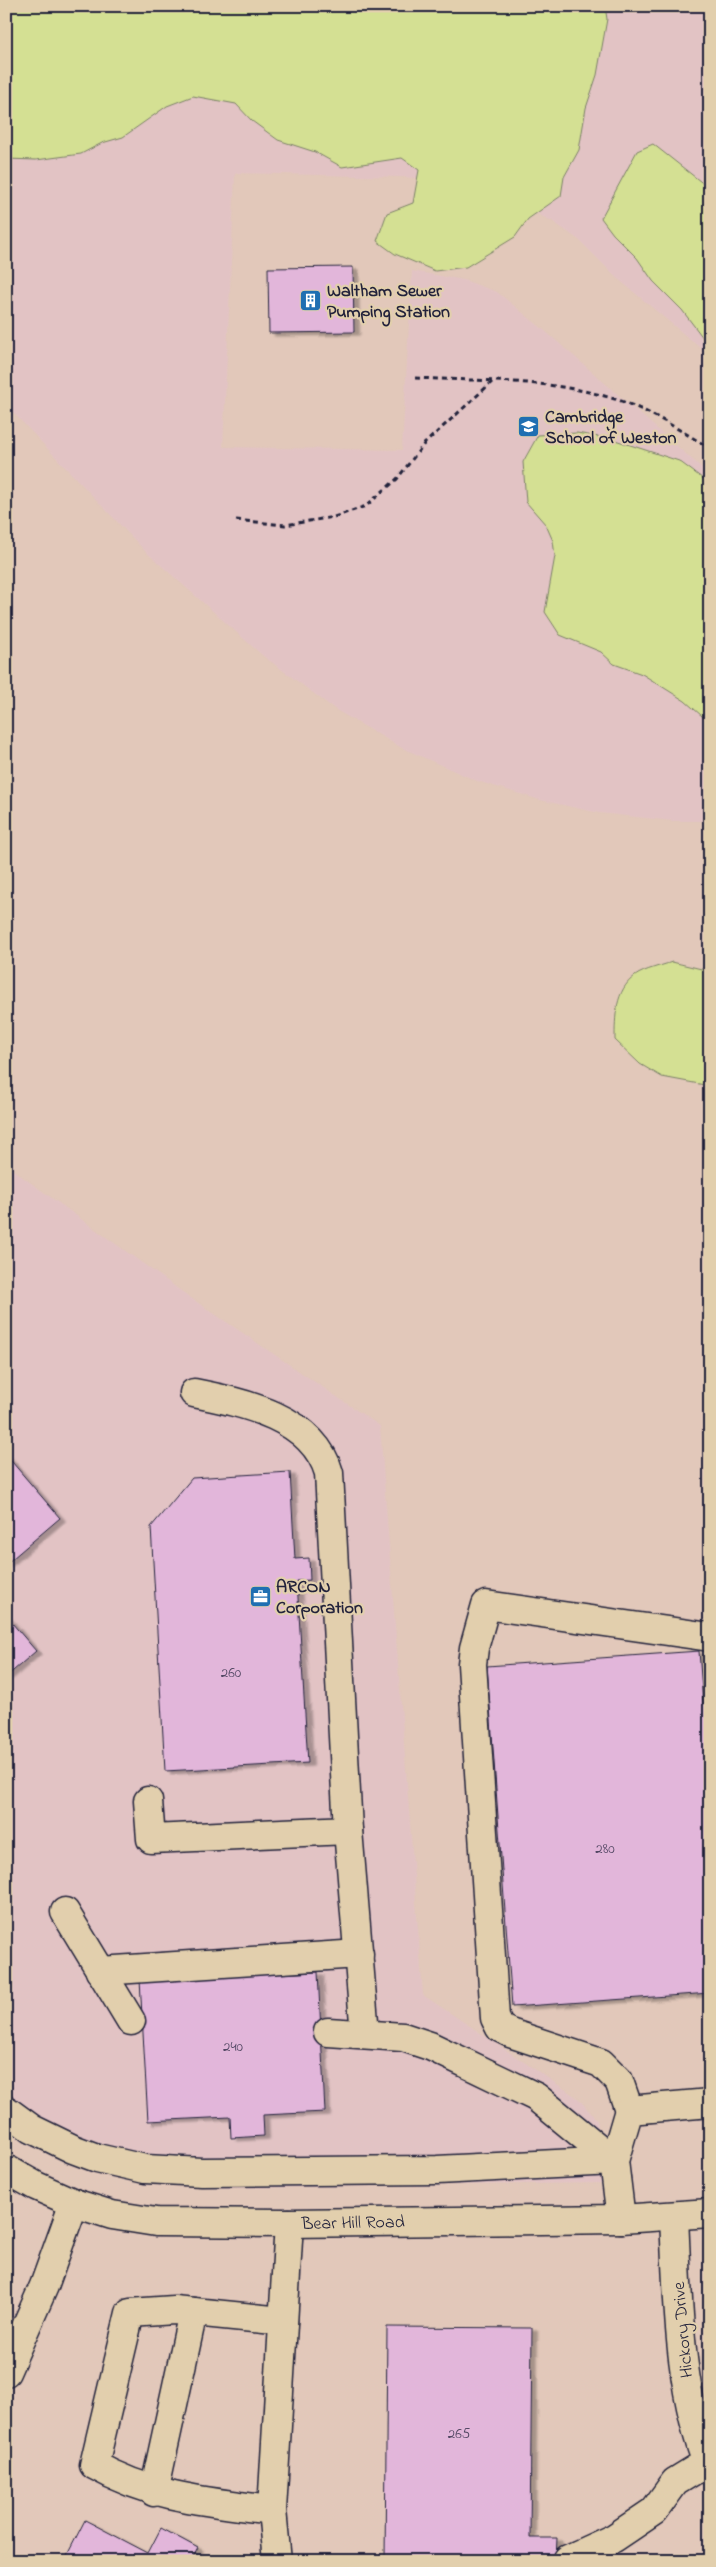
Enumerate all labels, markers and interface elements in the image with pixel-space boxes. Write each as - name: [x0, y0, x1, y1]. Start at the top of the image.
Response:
- place label: Waltham Sewer Pumping Station: [327, 279, 450, 327]
- building icon: Waltham Sewer Pumping Station: [299, 288, 323, 312]
- place label: Cambridge School of Weston: [545, 405, 677, 452]
- school or university icon: Cambridge School of Weston: [517, 414, 541, 438]
- place label: ARCON Corporation: [276, 1575, 363, 1622]
- office icon: ARCON Corporation: [248, 1584, 272, 1608]
- house number: 260: [221, 1662, 242, 1684]
- house number: 280: [595, 1838, 615, 1860]
- house number: 240: [223, 2036, 244, 2058]
- street label: Bear Hill Road: [300, 2210, 405, 2238]
- street label: Hickory Drive: [667, 2280, 701, 2379]
- house number: 265: [448, 2423, 471, 2445]

